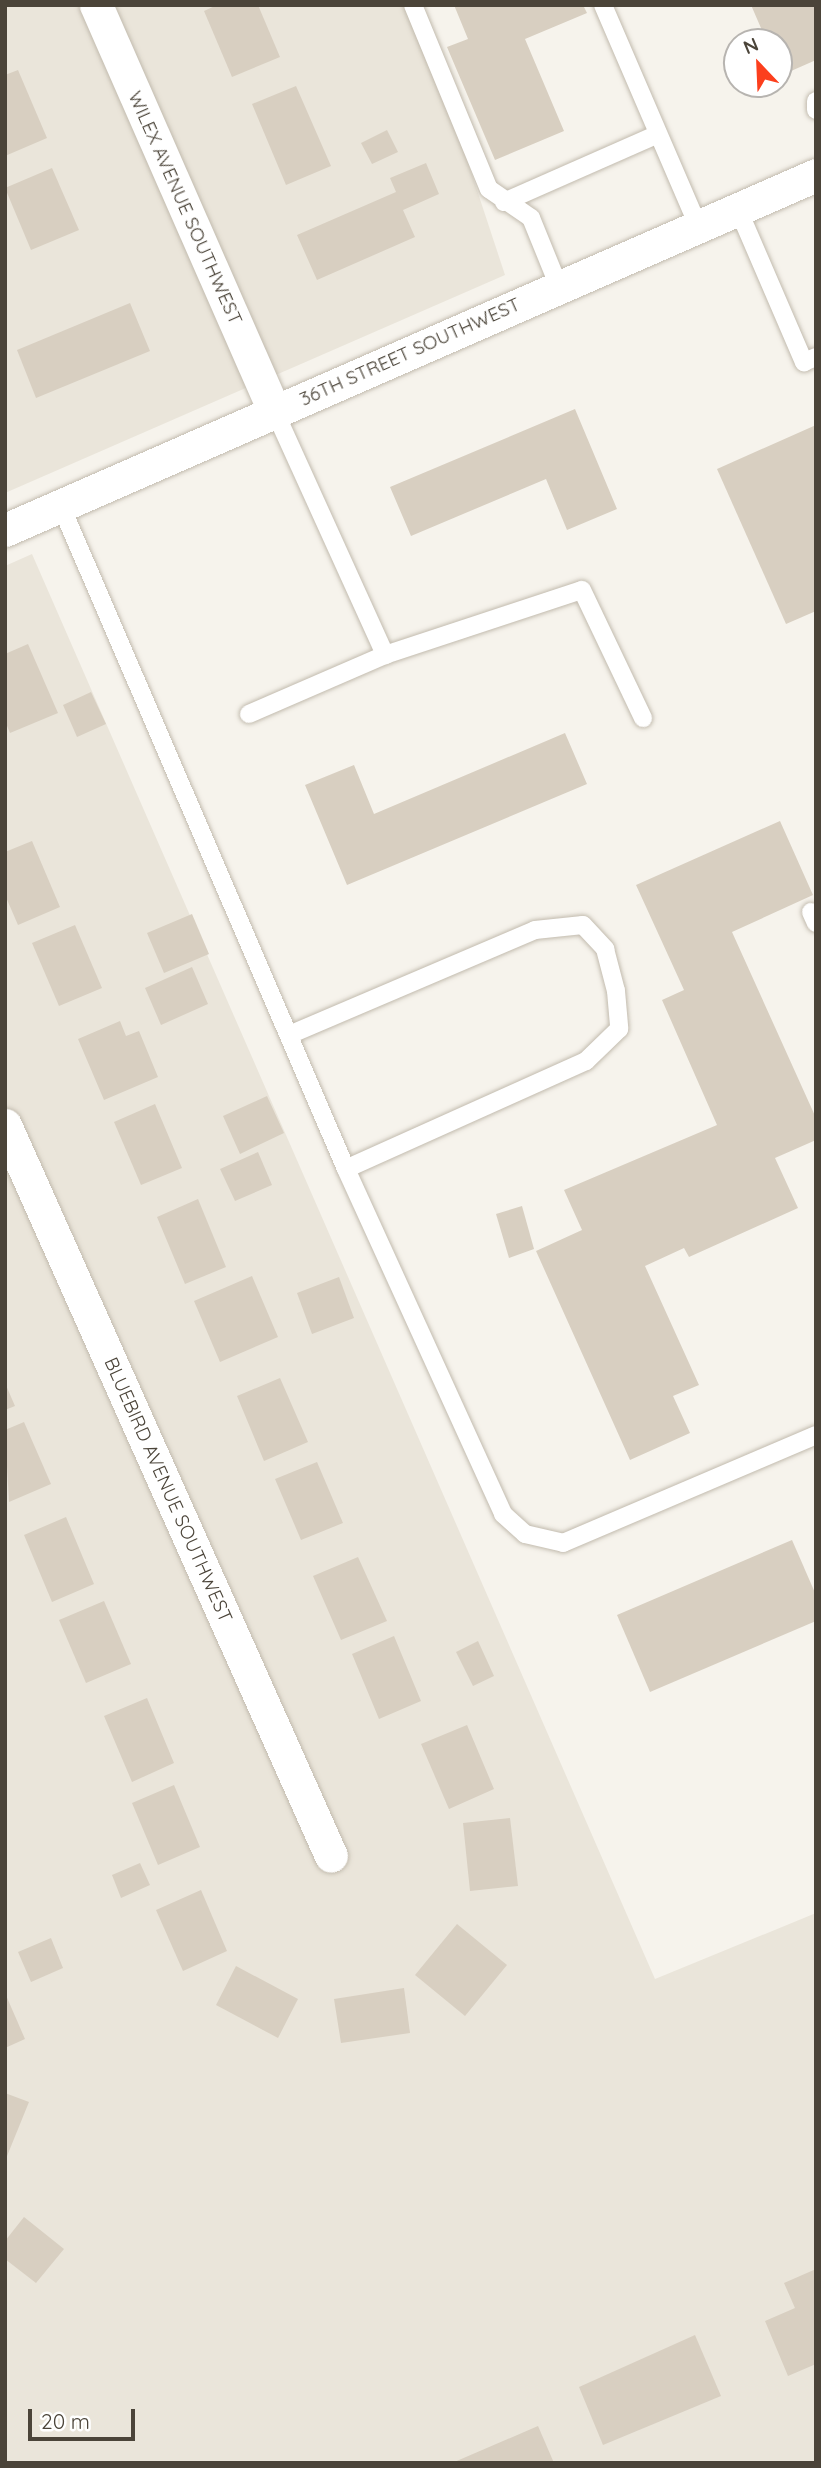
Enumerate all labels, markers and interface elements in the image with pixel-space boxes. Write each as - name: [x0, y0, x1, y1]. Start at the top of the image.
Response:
- north arrow: [723, 28, 793, 98]
- text: N: [739, 32, 762, 59]
- street label: WILEX AVENUE SOUTHWEST: [123, 88, 247, 328]
- street label: 36TH STREET SOUTHWEST: [296, 293, 524, 411]
- street label: BLUEBIRD AVENUE SOUTHWEST: [99, 1354, 237, 1626]
- scale bar: [32, 2394, 138, 2438]
- text: 20 m: [41, 2408, 90, 2434]

